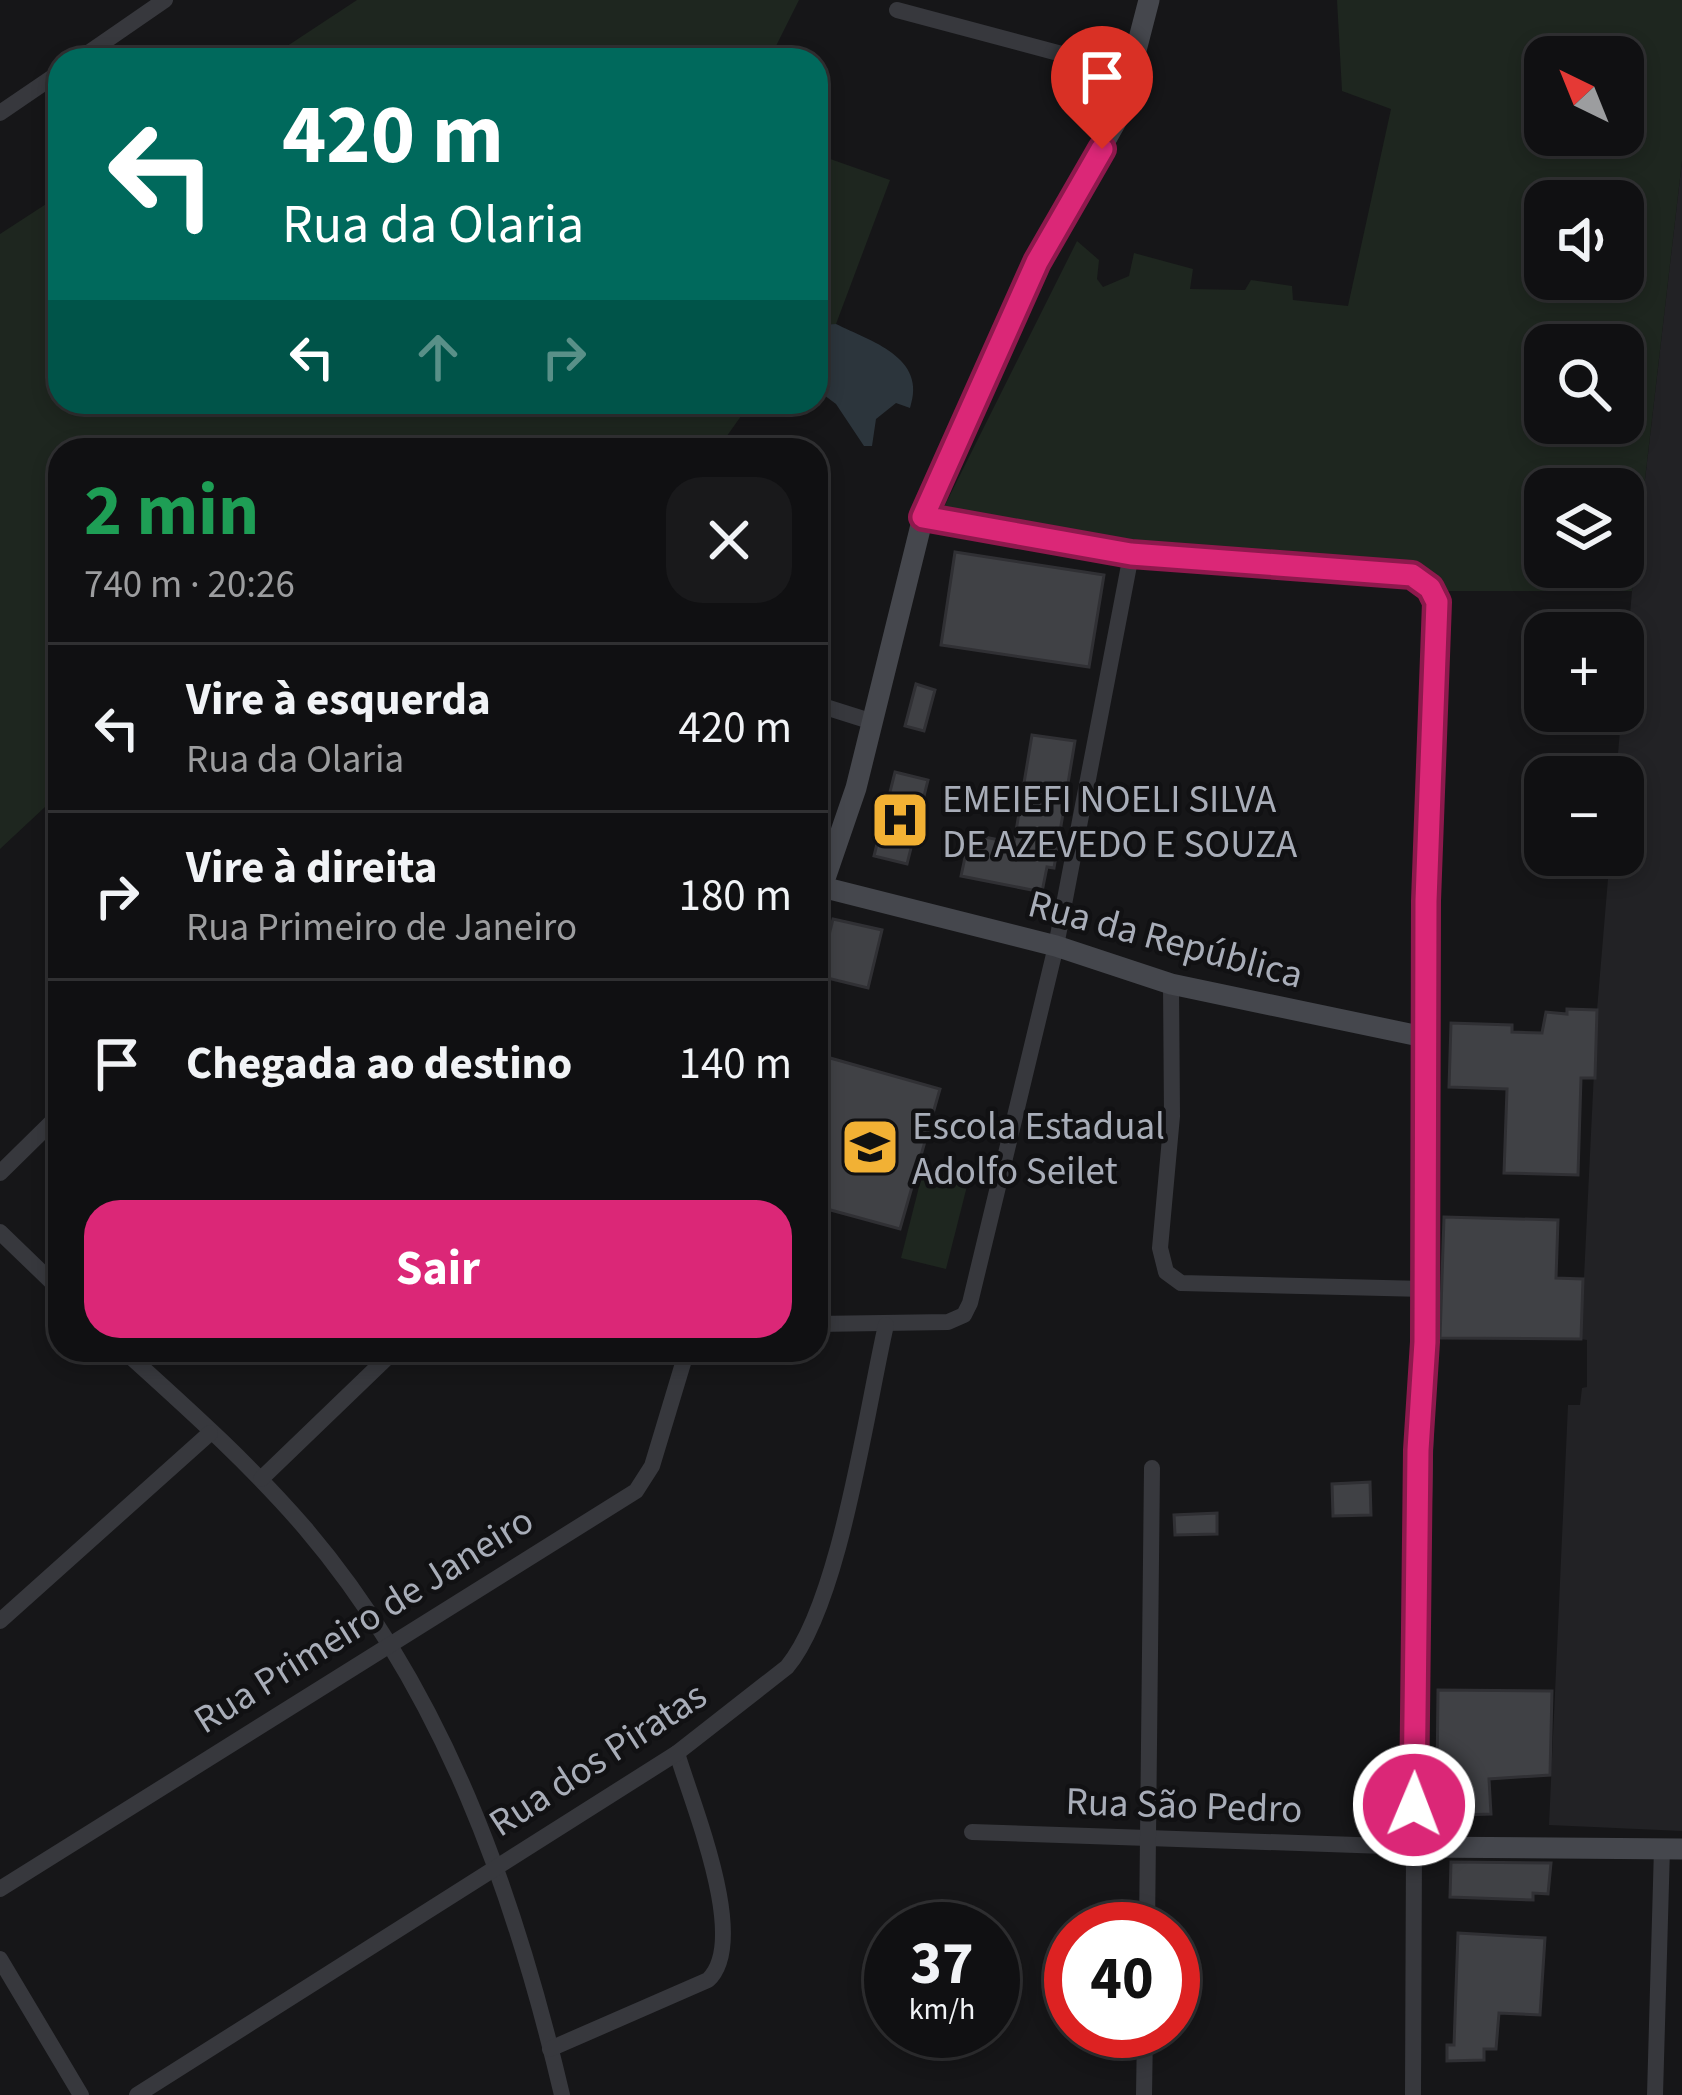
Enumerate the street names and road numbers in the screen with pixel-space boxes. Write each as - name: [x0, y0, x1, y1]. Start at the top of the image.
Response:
- street label: Rua da República: [1022, 876, 1309, 1003]
- street label: Rua Primeiro de Janeiro: [183, 1493, 545, 1748]
- street label: Rua dos Piratas: [478, 1668, 718, 1851]
- street label: Rua São Pedro: [1065, 1774, 1303, 1838]

